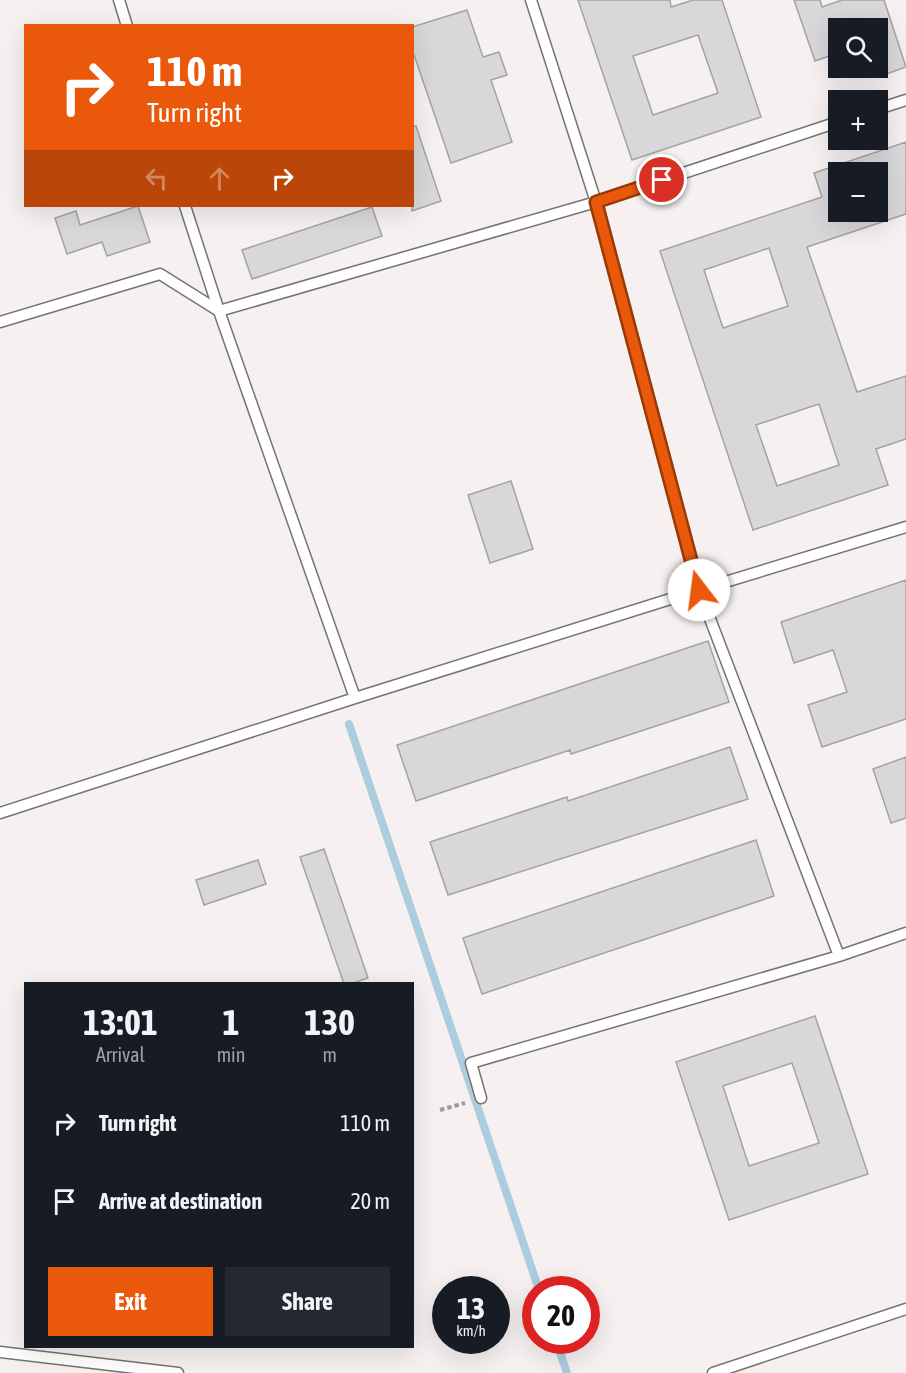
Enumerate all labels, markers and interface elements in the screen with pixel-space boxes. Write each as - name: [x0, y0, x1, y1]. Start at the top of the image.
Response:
- map controls: [828, 18, 888, 222]
- button: search: [828, 18, 888, 78]
- text: 110 m: [147, 47, 242, 95]
- icon: right: [48, 48, 126, 126]
- button: +: [828, 90, 888, 150]
- text: Turn right: [147, 97, 242, 128]
- pin: [636, 154, 687, 205]
- icon: left: [140, 162, 173, 195]
- icon: ahead: [203, 162, 236, 195]
- icon: right: [266, 162, 299, 195]
- button: −: [828, 162, 888, 222]
- icon: arrive: [645, 163, 678, 196]
- position arrow: [667, 558, 731, 622]
- text: 13:01: [83, 1001, 158, 1043]
- text: 1: [223, 1001, 239, 1043]
- text: 130: [304, 1001, 355, 1043]
- text: Arrival: [96, 1043, 145, 1066]
- text: min: [217, 1043, 245, 1066]
- text: m: [322, 1043, 337, 1066]
- icon: right: [48, 1107, 81, 1140]
- text: Turn right: [99, 1110, 176, 1136]
- text: 110 m: [340, 1110, 390, 1136]
- icon: arrive: [48, 1185, 81, 1218]
- text: Arrive at destination: [99, 1188, 262, 1214]
- text: 20 m: [350, 1188, 390, 1214]
- button: Exit: [48, 1267, 213, 1336]
- button: Share: [225, 1267, 390, 1336]
- speed limit sign: 20: [522, 1276, 600, 1354]
- text: 13: [457, 1291, 485, 1325]
- text: km/h: [456, 1322, 486, 1339]

